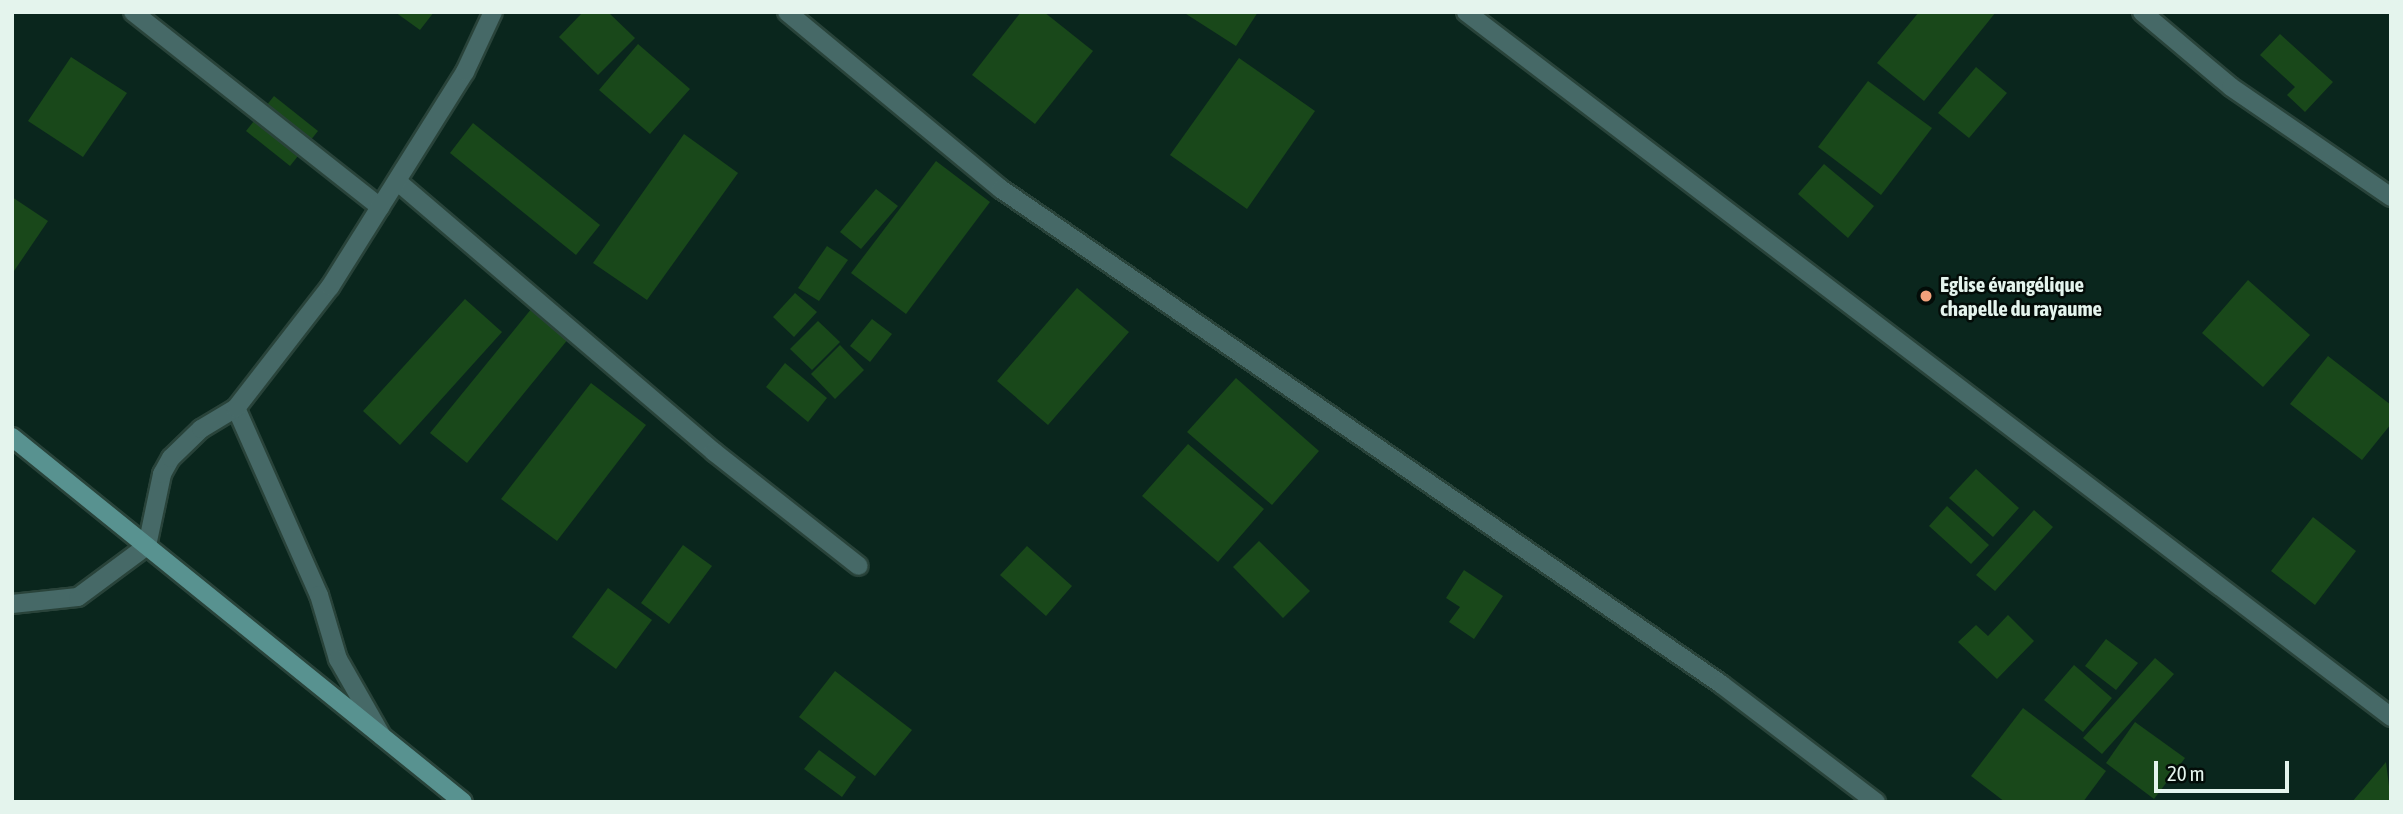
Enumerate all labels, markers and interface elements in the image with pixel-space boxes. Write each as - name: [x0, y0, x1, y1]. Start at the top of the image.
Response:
- place label: Eglise évangélique chapelle du rayaume: [1940, 271, 2102, 321]
- marker: Eglise évangélique chapelle du rayaume: [1918, 288, 1934, 304]
- scale bar: [2158, 748, 2293, 792]
- text: 20 m: [2167, 761, 2205, 785]

